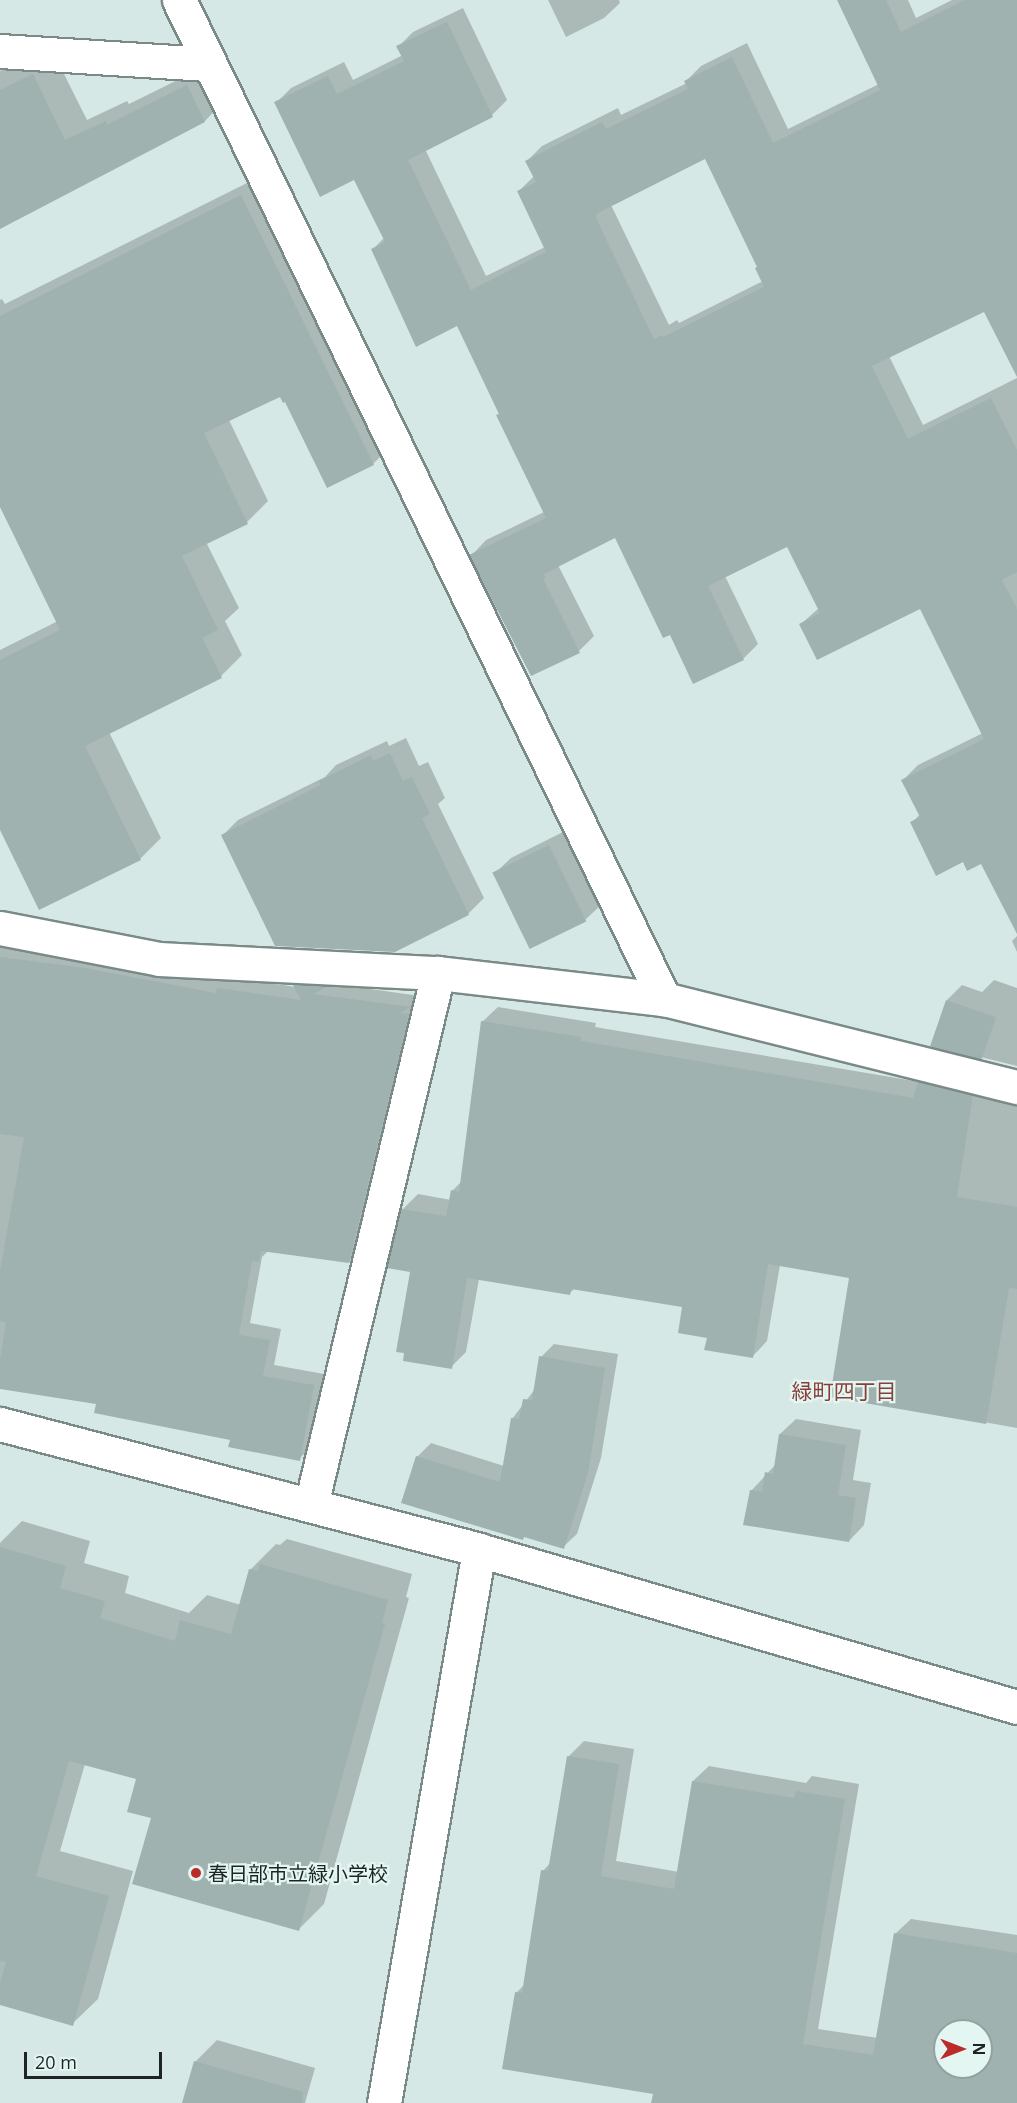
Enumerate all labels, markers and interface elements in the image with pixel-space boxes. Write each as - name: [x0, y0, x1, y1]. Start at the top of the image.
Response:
- district label: 緑町四丁目: [792, 1378, 896, 1404]
- place label: 春日部市立緑小学校: [208, 1861, 388, 1885]
- marker: 春日部市立緑小学校: [189, 1866, 203, 1880]
- north arrow: [933, 2019, 993, 2079]
- scale bar: [27, 2040, 165, 2078]
- text: N: [968, 2042, 990, 2056]
- text: 20 m: [35, 2050, 77, 2074]

